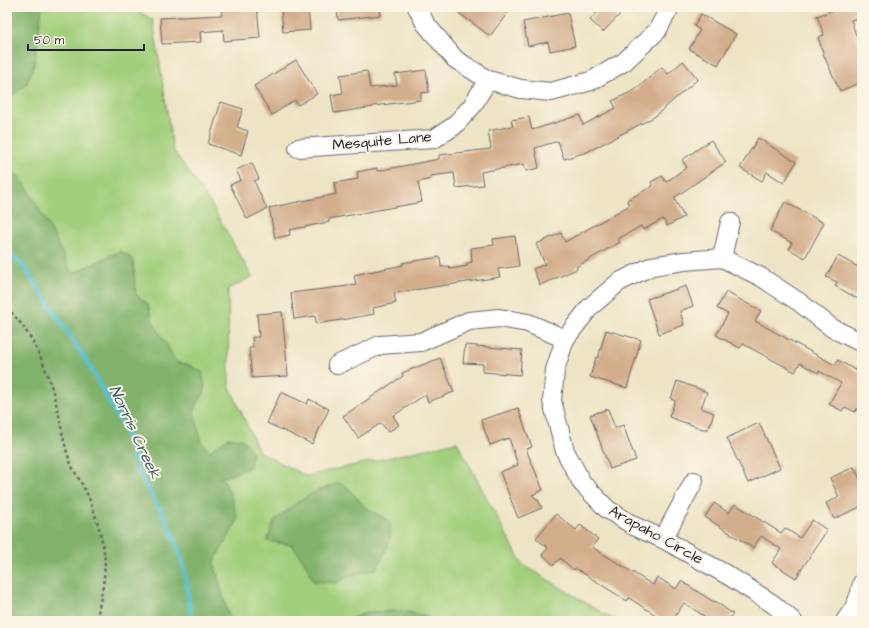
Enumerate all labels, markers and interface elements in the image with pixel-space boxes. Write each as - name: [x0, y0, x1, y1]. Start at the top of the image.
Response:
- scale bar: [28, 26, 144, 52]
- text: 50 m: [34, 32, 65, 49]
- street label: Mesquite Lane: [332, 126, 432, 156]
- water label: Norris Creek: [104, 382, 167, 483]
- street label: Arapaho Circle: [605, 500, 707, 570]

